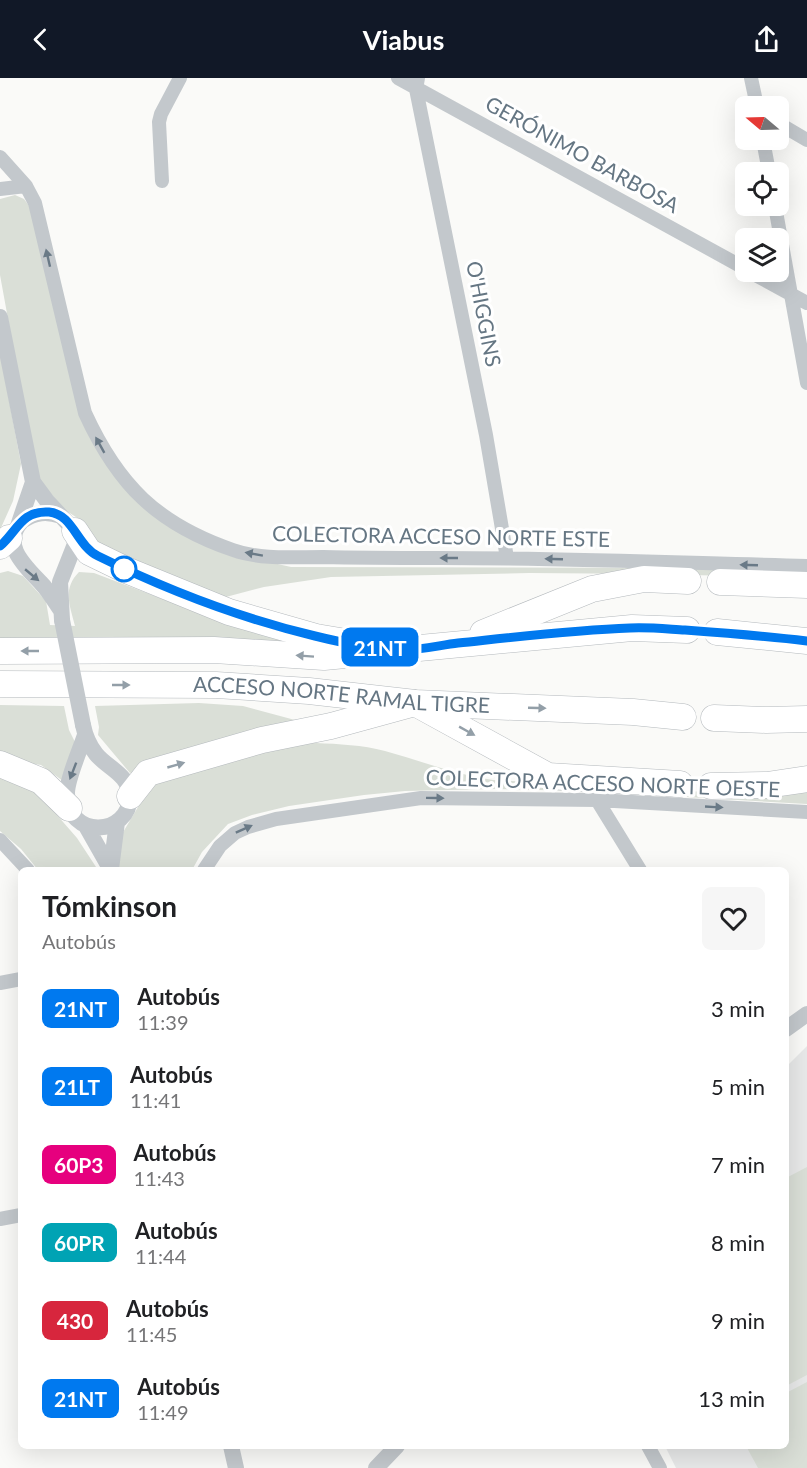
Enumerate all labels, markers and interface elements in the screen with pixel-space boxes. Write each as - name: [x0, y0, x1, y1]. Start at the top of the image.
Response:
- icon: back: [24, 23, 57, 56]
- text: Viabus: [363, 23, 444, 56]
- icon: share: [750, 23, 783, 56]
- street label: GERÓNIMO BARBOSA: [482, 90, 685, 218]
- north arrow: [735, 96, 789, 150]
- map controls: [735, 96, 789, 282]
- button: locate: [735, 162, 789, 216]
- button: layers: [735, 228, 789, 282]
- one-way arrow: [42, 249, 52, 267]
- street label: O'HIGGINS: [462, 259, 507, 369]
- one-way arrow: [95, 437, 106, 453]
- street label: COLECTORA ACCESO NORTE ESTE: [272, 520, 610, 551]
- one-way arrow: [245, 549, 264, 558]
- one-way arrow: [439, 553, 458, 563]
- one-way arrow: [544, 555, 563, 564]
- unlabelled marker: [111, 556, 137, 582]
- one-way arrow: [739, 560, 758, 570]
- one-way arrow: [24, 568, 39, 581]
- line badge: 21NT: [338, 628, 422, 666]
- text: 21NT: [353, 635, 407, 660]
- one-way arrow: [20, 646, 39, 656]
- one-way arrow: [296, 652, 315, 661]
- street label: ACCESO NORTE RAMAL TIGRE: [193, 671, 491, 717]
- one-way arrow: [112, 680, 131, 690]
- one-way arrow: [527, 704, 546, 713]
- one-way arrow: [458, 726, 475, 736]
- one-way arrow: [167, 760, 185, 769]
- one-way arrow: [68, 762, 77, 780]
- street label: COLECTORA ACCESO NORTE OESTE: [425, 764, 781, 801]
- one-way arrow: [426, 793, 445, 803]
- one-way arrow: [705, 802, 724, 811]
- one-way arrow: [235, 825, 252, 834]
- button: heart: [702, 887, 765, 950]
- text: Tómkinson: [42, 889, 177, 923]
- text: Autobús: [42, 929, 116, 953]
- text: Autobús: [137, 983, 220, 1010]
- text: 3 min: [711, 995, 765, 1022]
- text: 21NT: [54, 996, 107, 1021]
- text: 11:39: [137, 1010, 189, 1034]
- text: Autobús: [130, 1061, 213, 1088]
- text: 5 min: [711, 1073, 765, 1100]
- text: 21LT: [54, 1074, 100, 1099]
- text: 11:41: [130, 1088, 181, 1112]
- text: Autobús: [134, 1139, 216, 1166]
- text: 7 min: [711, 1151, 765, 1178]
- text: 60P3: [54, 1152, 104, 1177]
- text: 11:43: [134, 1166, 185, 1190]
- text: Autobús: [135, 1217, 218, 1244]
- text: 8 min: [711, 1229, 765, 1256]
- text: 60PR: [54, 1230, 105, 1255]
- text: 11:44: [135, 1244, 186, 1268]
- text: Autobús: [126, 1295, 209, 1322]
- text: 9 min: [711, 1307, 765, 1334]
- text: 430: [57, 1308, 93, 1333]
- text: 11:45: [126, 1322, 177, 1346]
- text: Autobús: [137, 1373, 220, 1400]
- text: 13 min: [698, 1385, 765, 1412]
- text: 21NT: [54, 1386, 107, 1411]
- text: 11:49: [137, 1400, 189, 1424]

